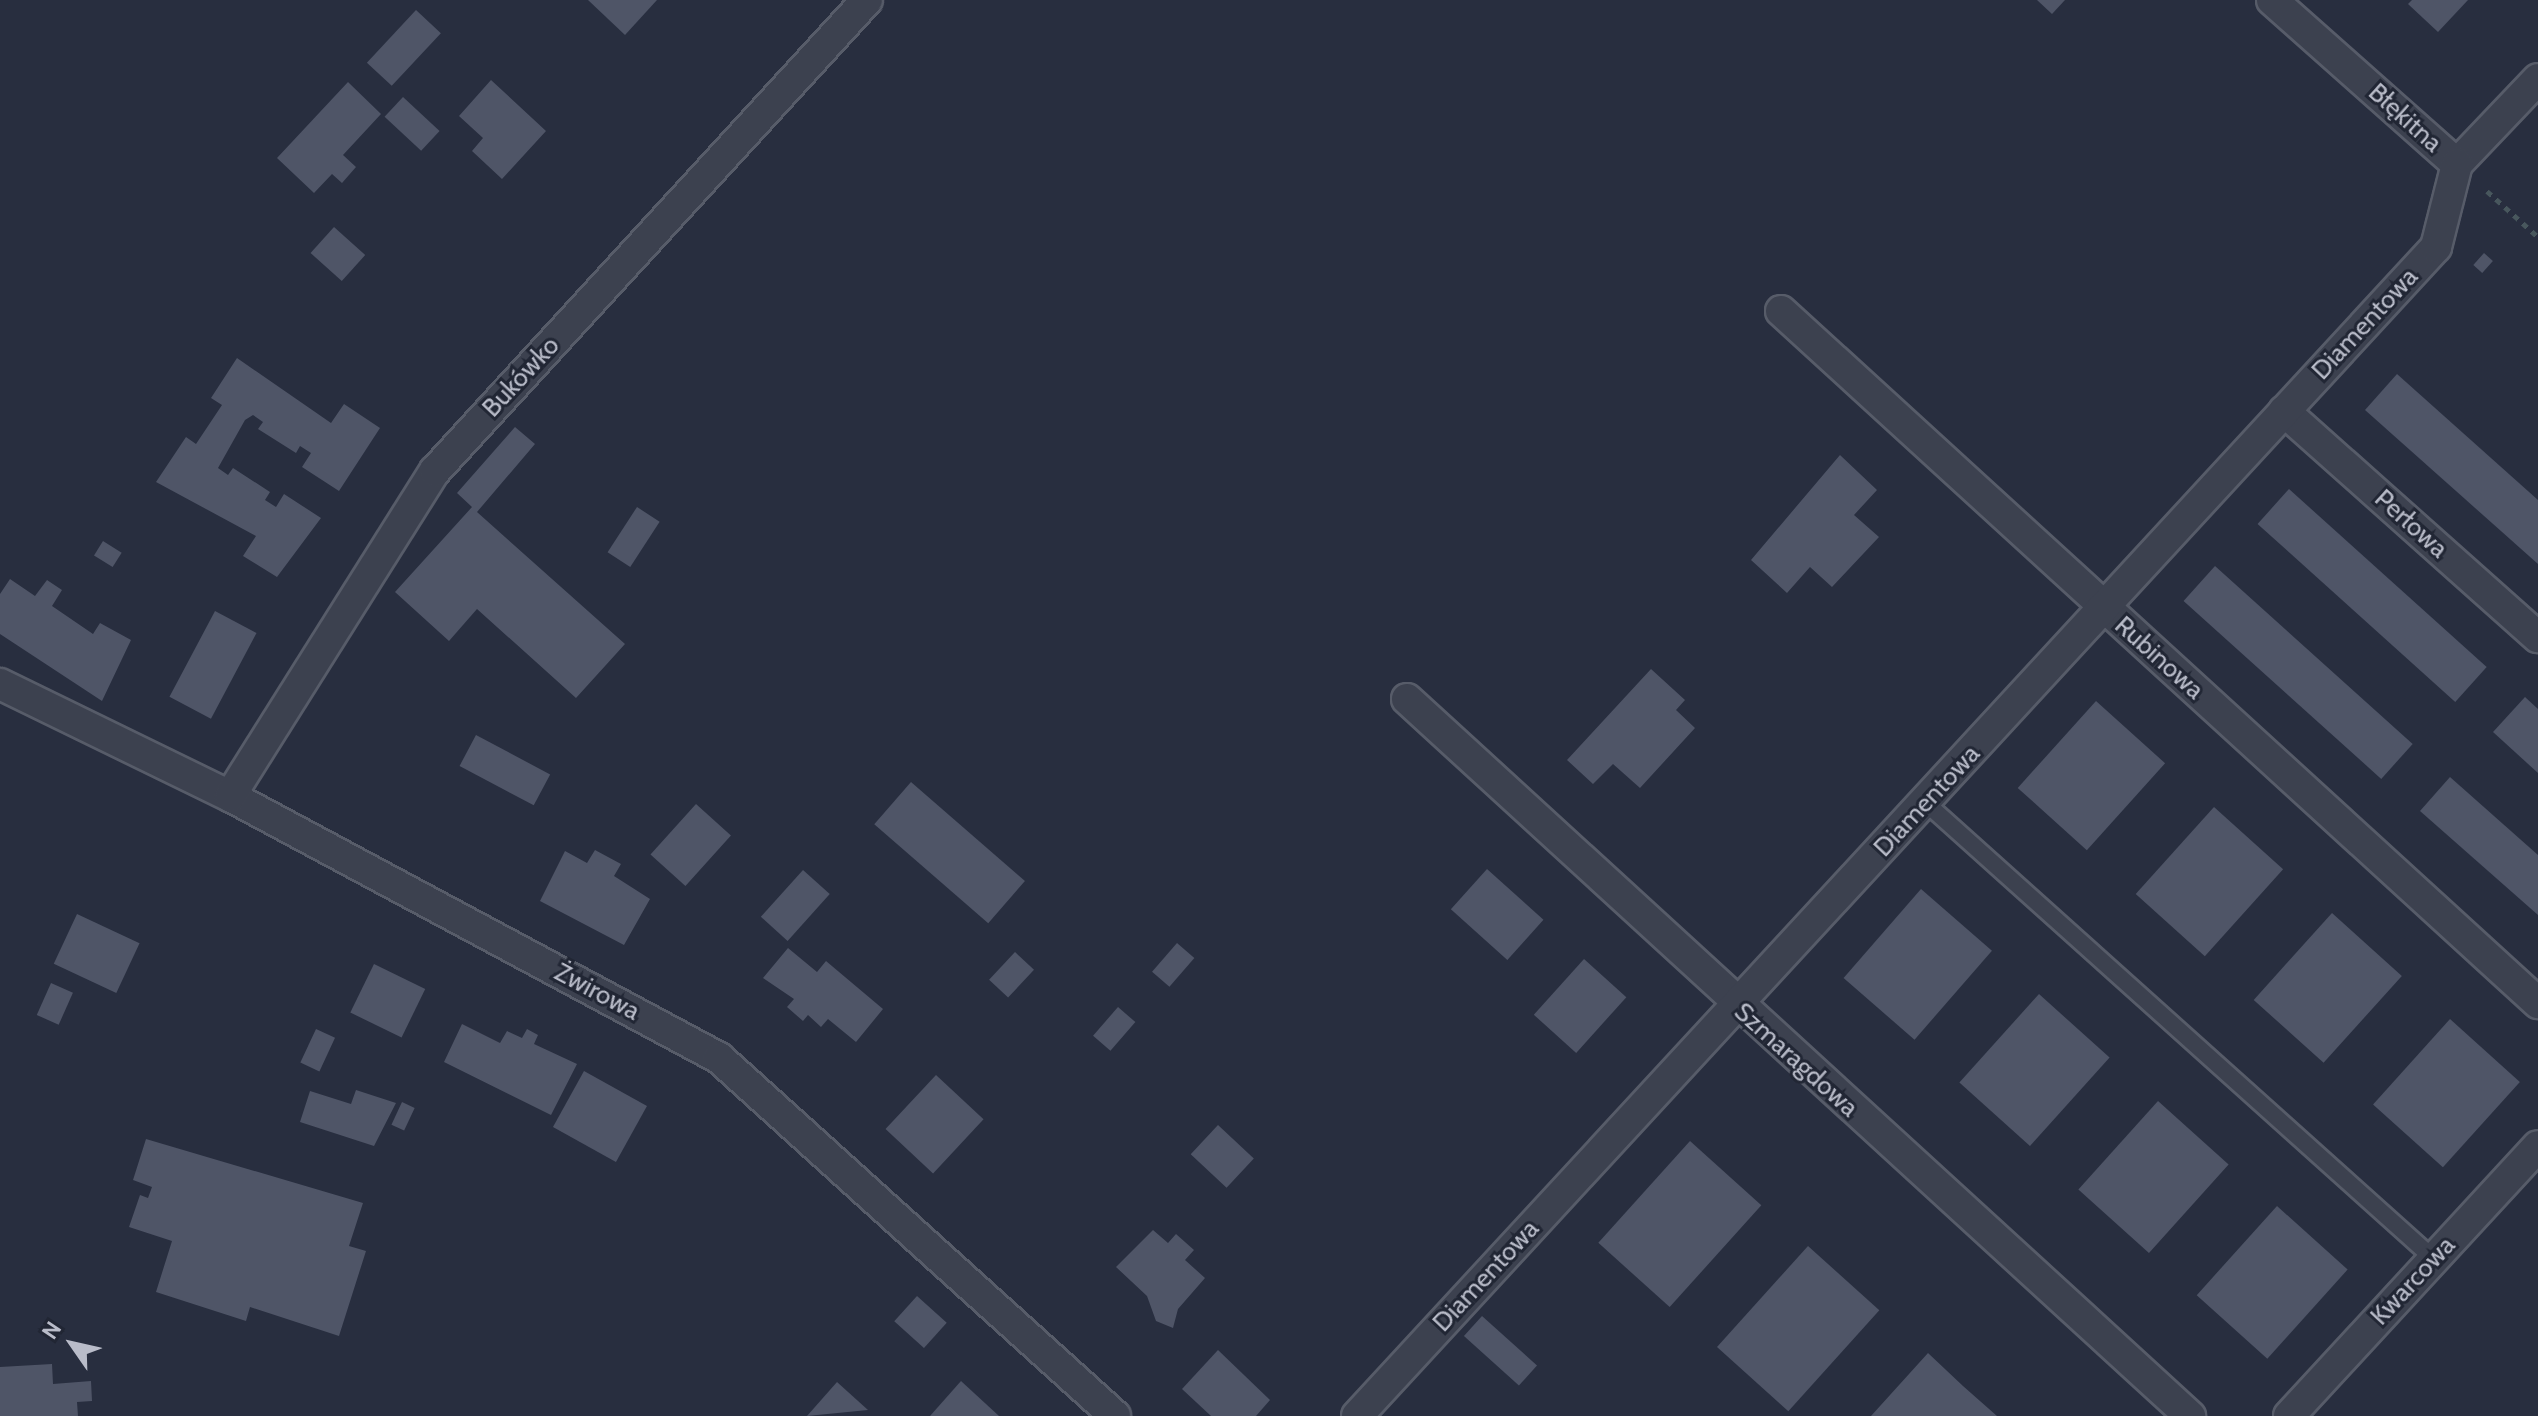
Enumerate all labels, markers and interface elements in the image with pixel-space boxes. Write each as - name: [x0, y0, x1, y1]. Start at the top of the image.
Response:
- street label: Błękitna: [2362, 77, 2448, 159]
- street label: Diamentowa: [2305, 262, 2425, 386]
- street label: Bukówko: [476, 330, 566, 424]
- street label: Perłowa: [2368, 483, 2454, 565]
- street label: Rubinowa: [2108, 610, 2210, 706]
- street label: Diamentowa: [1867, 739, 1987, 863]
- street label: Żwirowa: [549, 957, 645, 1027]
- street label: Szmaragdowa: [1728, 996, 1864, 1124]
- street label: Diamentowa: [1426, 1214, 1546, 1338]
- street label: Kwarcowa: [2364, 1230, 2462, 1332]
- north arrow: [32, 1304, 112, 1384]
- text: N: [36, 1316, 67, 1344]

